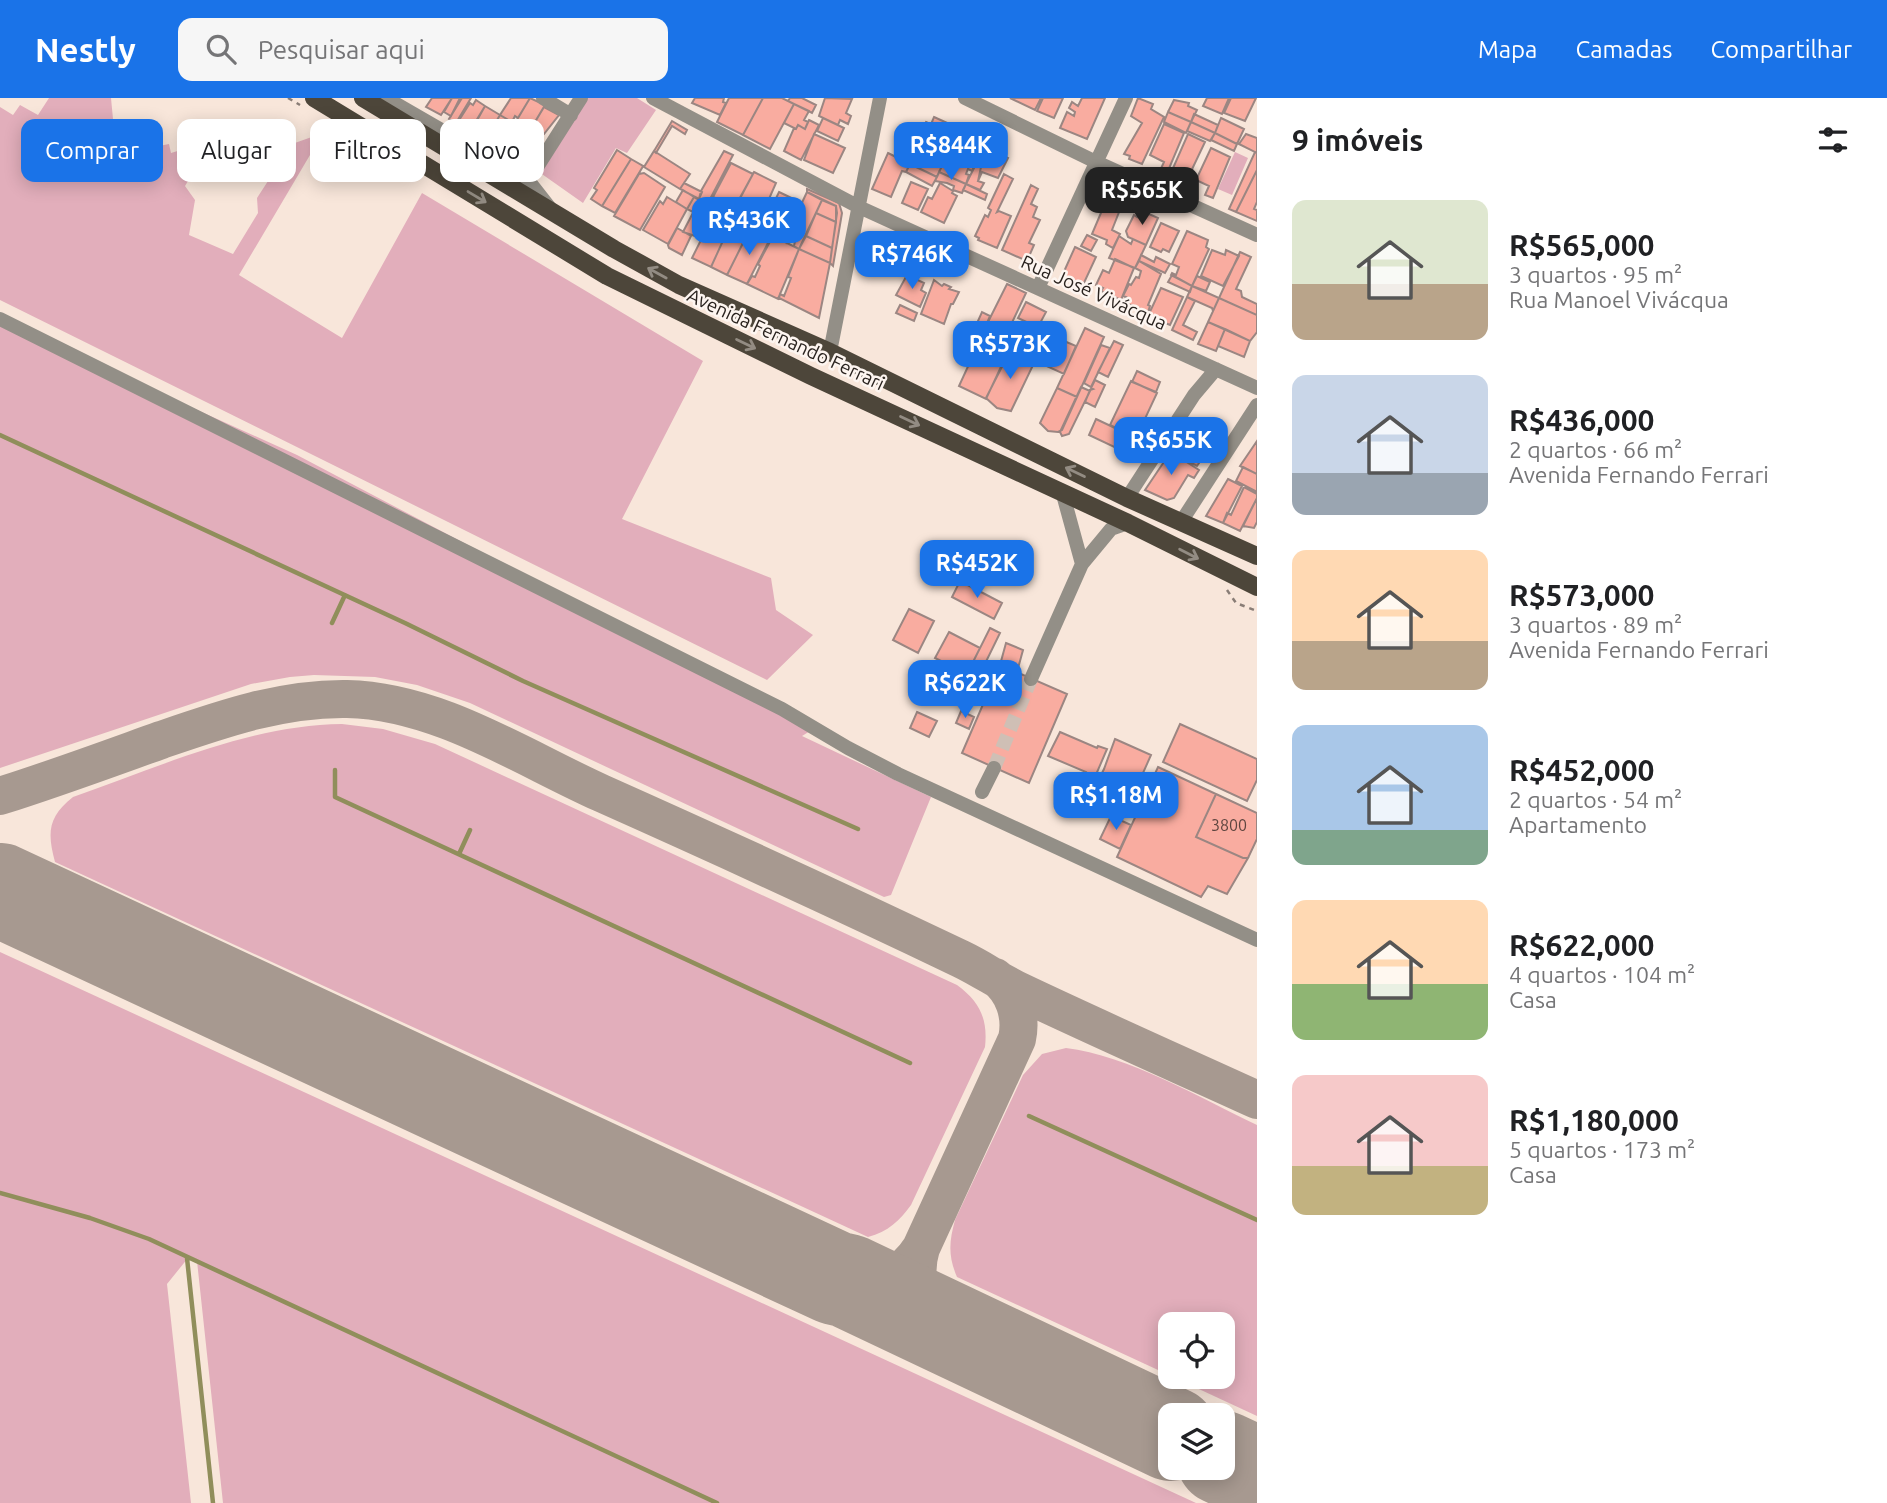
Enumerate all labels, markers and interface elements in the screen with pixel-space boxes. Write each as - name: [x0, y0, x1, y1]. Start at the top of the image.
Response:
- search box: [178, 18, 668, 81]
- icon: search: [202, 30, 240, 68]
- text: Nestly: [35, 31, 136, 68]
- text: Pesquisar aqui: [258, 35, 425, 64]
- text: Mapa: [1478, 36, 1537, 63]
- text: Camadas: [1575, 36, 1672, 63]
- text: Compartilhar: [1710, 36, 1852, 63]
- chip: Comprar: [21, 119, 163, 182]
- chip: Alugar: [177, 119, 296, 182]
- chip: Filtros: [310, 119, 426, 182]
- chip: Novo: [440, 119, 544, 182]
- icon: filters: [1814, 121, 1852, 159]
- pin: R$844K: [894, 122, 1008, 182]
- text: 9 imóveis: [1292, 123, 1423, 157]
- text: R$844K: [910, 132, 992, 157]
- pin: R$565K: [1085, 167, 1199, 227]
- text: R$565K: [1101, 177, 1183, 202]
- one-way arrow: [467, 190, 487, 204]
- pin: R$436K: [692, 198, 806, 257]
- text: R$436K: [708, 207, 790, 232]
- icon: home: [1348, 228, 1432, 312]
- text: R$565,000: [1509, 228, 1655, 262]
- pin: R$746K: [855, 232, 969, 291]
- text: R$746K: [871, 241, 953, 266]
- street label: Rua José Vivácqua: [1018, 250, 1170, 334]
- text: 3 quartos · 95 m²: [1509, 262, 1682, 287]
- one-way arrow: [647, 266, 668, 279]
- street label: Avenida Fernando Ferrari: [684, 284, 888, 394]
- text: Rua Manoel Vivácqua: [1509, 287, 1729, 312]
- pin: R$573K: [953, 322, 1067, 381]
- text: R$573K: [969, 331, 1051, 356]
- one-way arrow: [735, 338, 756, 352]
- icon: home: [1348, 403, 1432, 487]
- text: R$436,000: [1509, 403, 1655, 437]
- one-way arrow: [899, 415, 921, 428]
- pin: R$655K: [1114, 418, 1228, 477]
- text: R$655K: [1130, 427, 1212, 452]
- text: 2 quartos · 66 m²: [1509, 437, 1682, 462]
- text: Avenida Fernando Ferrari: [1509, 462, 1769, 487]
- one-way arrow: [1065, 465, 1086, 479]
- pin: R$452K: [920, 540, 1034, 600]
- one-way arrow: [1178, 548, 1199, 561]
- text: R$452K: [936, 550, 1018, 575]
- icon: home: [1348, 578, 1432, 662]
- text: R$573,000: [1509, 578, 1655, 612]
- text: 3 quartos · 89 m²: [1509, 612, 1682, 637]
- text: Avenida Fernando Ferrari: [1509, 637, 1769, 662]
- pin: R$622K: [908, 660, 1022, 720]
- text: R$622K: [924, 670, 1006, 695]
- icon: home: [1348, 753, 1432, 837]
- text: R$452,000: [1509, 753, 1655, 787]
- pin: R$1.18M: [1051, 772, 1181, 832]
- text: R$1.18M: [1069, 782, 1163, 807]
- text: 2 quartos · 54 m²: [1509, 787, 1682, 812]
- text: Apartamento: [1509, 812, 1647, 837]
- house number: 3800: [1211, 816, 1247, 834]
- icon: home: [1348, 928, 1432, 1012]
- text: R$622,000: [1509, 928, 1655, 962]
- text: 4 quartos · 104 m²: [1509, 962, 1695, 987]
- text: Casa: [1509, 987, 1557, 1012]
- icon: home: [1348, 1103, 1432, 1187]
- text: R$1,180,000: [1509, 1103, 1679, 1137]
- text: 5 quartos · 173 m²: [1509, 1137, 1695, 1162]
- text: Casa: [1509, 1162, 1557, 1187]
- map controls: [1158, 1312, 1235, 1480]
- button: locate: [1158, 1312, 1235, 1389]
- button: layers: [1158, 1403, 1235, 1480]

